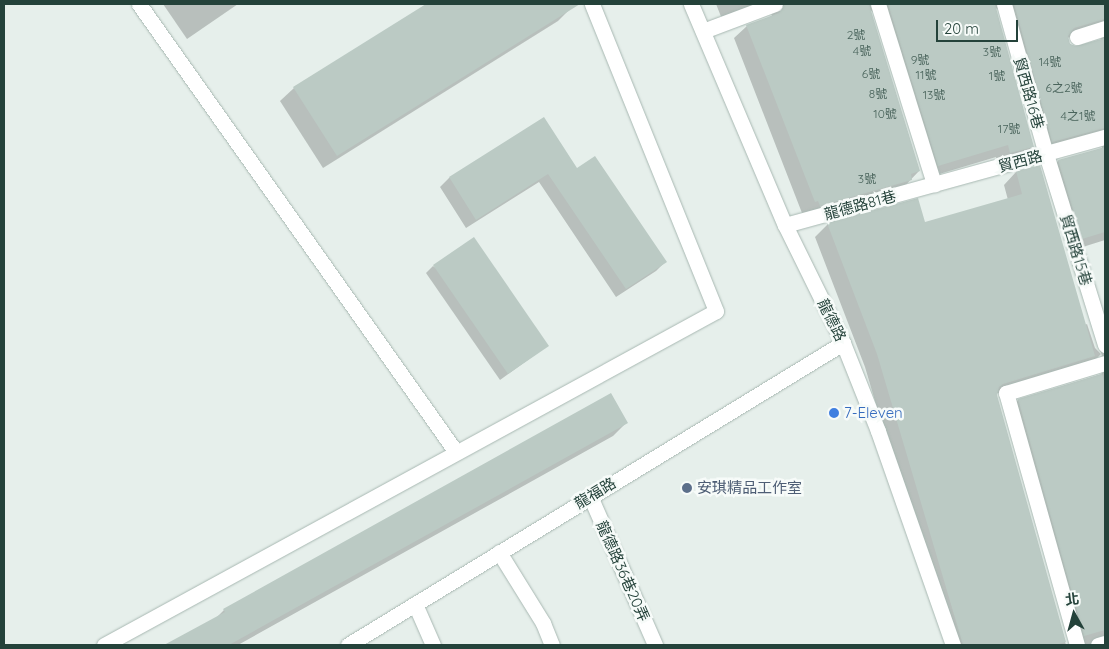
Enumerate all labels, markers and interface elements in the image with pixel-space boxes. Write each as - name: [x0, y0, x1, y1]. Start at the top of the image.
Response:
- scale bar: [939, 10, 1022, 42]
- text: 20 m: [944, 19, 979, 38]
- house number: 2號: [847, 28, 865, 42]
- house number: 4號: [853, 44, 871, 58]
- house number: 3號: [983, 45, 1001, 59]
- house number: 9號: [911, 53, 929, 67]
- street label: 貿西路16巷: [1010, 55, 1048, 131]
- house number: 14號: [1039, 55, 1061, 69]
- house number: 6號: [862, 67, 880, 81]
- house number: 11號: [916, 68, 936, 82]
- house number: 1號: [989, 69, 1005, 83]
- house number: 6之2號: [1045, 81, 1083, 95]
- house number: 8號: [869, 87, 887, 101]
- house number: 13號: [923, 88, 945, 102]
- house number: 10號: [873, 107, 897, 121]
- house number: 4之1號: [1061, 109, 1095, 123]
- house number: 17號: [998, 122, 1020, 136]
- street label: 貿西路: [996, 146, 1044, 176]
- house number: 3號: [858, 172, 876, 186]
- street label: 龍德路81巷: [822, 187, 898, 223]
- street label: 貿西路15巷: [1057, 212, 1095, 288]
- street label: 龍德路: [814, 296, 850, 344]
- place label: 7-Eleven: [844, 404, 903, 422]
- marker: 7-Eleven: [828, 407, 840, 419]
- street label: 龍福路: [571, 474, 619, 512]
- place label: 安琪精品工作室: [697, 479, 802, 497]
- marker: 安琪精品工作室: [681, 482, 693, 494]
- street label: 龍德路36巷20弄: [593, 518, 653, 624]
- north arrow: [1049, 589, 1099, 639]
- text: 北: [1064, 589, 1080, 609]

